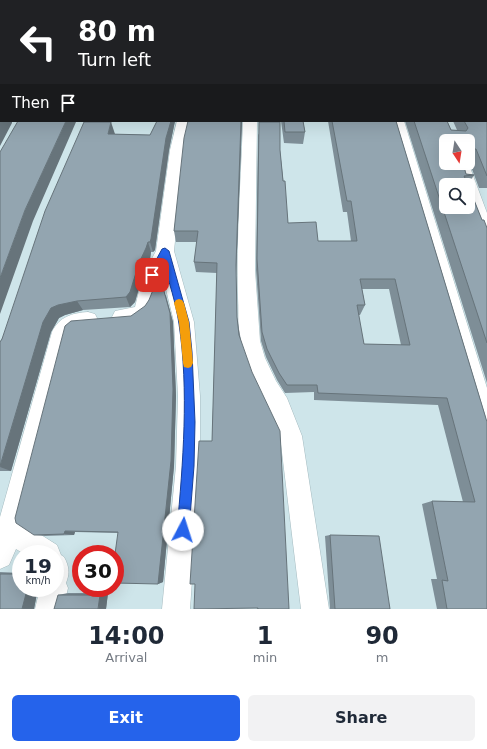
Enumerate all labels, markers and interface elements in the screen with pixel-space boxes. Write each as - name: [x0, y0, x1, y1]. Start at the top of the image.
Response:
- text: 80 m: [78, 15, 156, 48]
- icon: left: [12, 16, 64, 68]
- text: Turn left: [78, 49, 151, 70]
- icon: arrive: [57, 92, 79, 114]
- text: Then: [12, 94, 49, 112]
- north arrow: [439, 134, 475, 170]
- map controls: [439, 134, 475, 214]
- button: search: [439, 178, 475, 214]
- pin: [135, 258, 169, 292]
- icon: arrive: [141, 264, 163, 286]
- position arrow: [162, 509, 204, 551]
- speed limit sign: 30: [72, 545, 124, 597]
- text: 19: [24, 554, 52, 578]
- text: km/h: [25, 575, 51, 586]
- text: 14:00: [88, 622, 165, 650]
- text: 1: [257, 622, 273, 650]
- text: 90: [365, 622, 399, 650]
- text: Arrival: [105, 650, 147, 665]
- text: min: [253, 650, 277, 665]
- text: m: [376, 650, 388, 665]
- button: Exit: [12, 695, 240, 741]
- button: Share: [248, 695, 475, 741]

